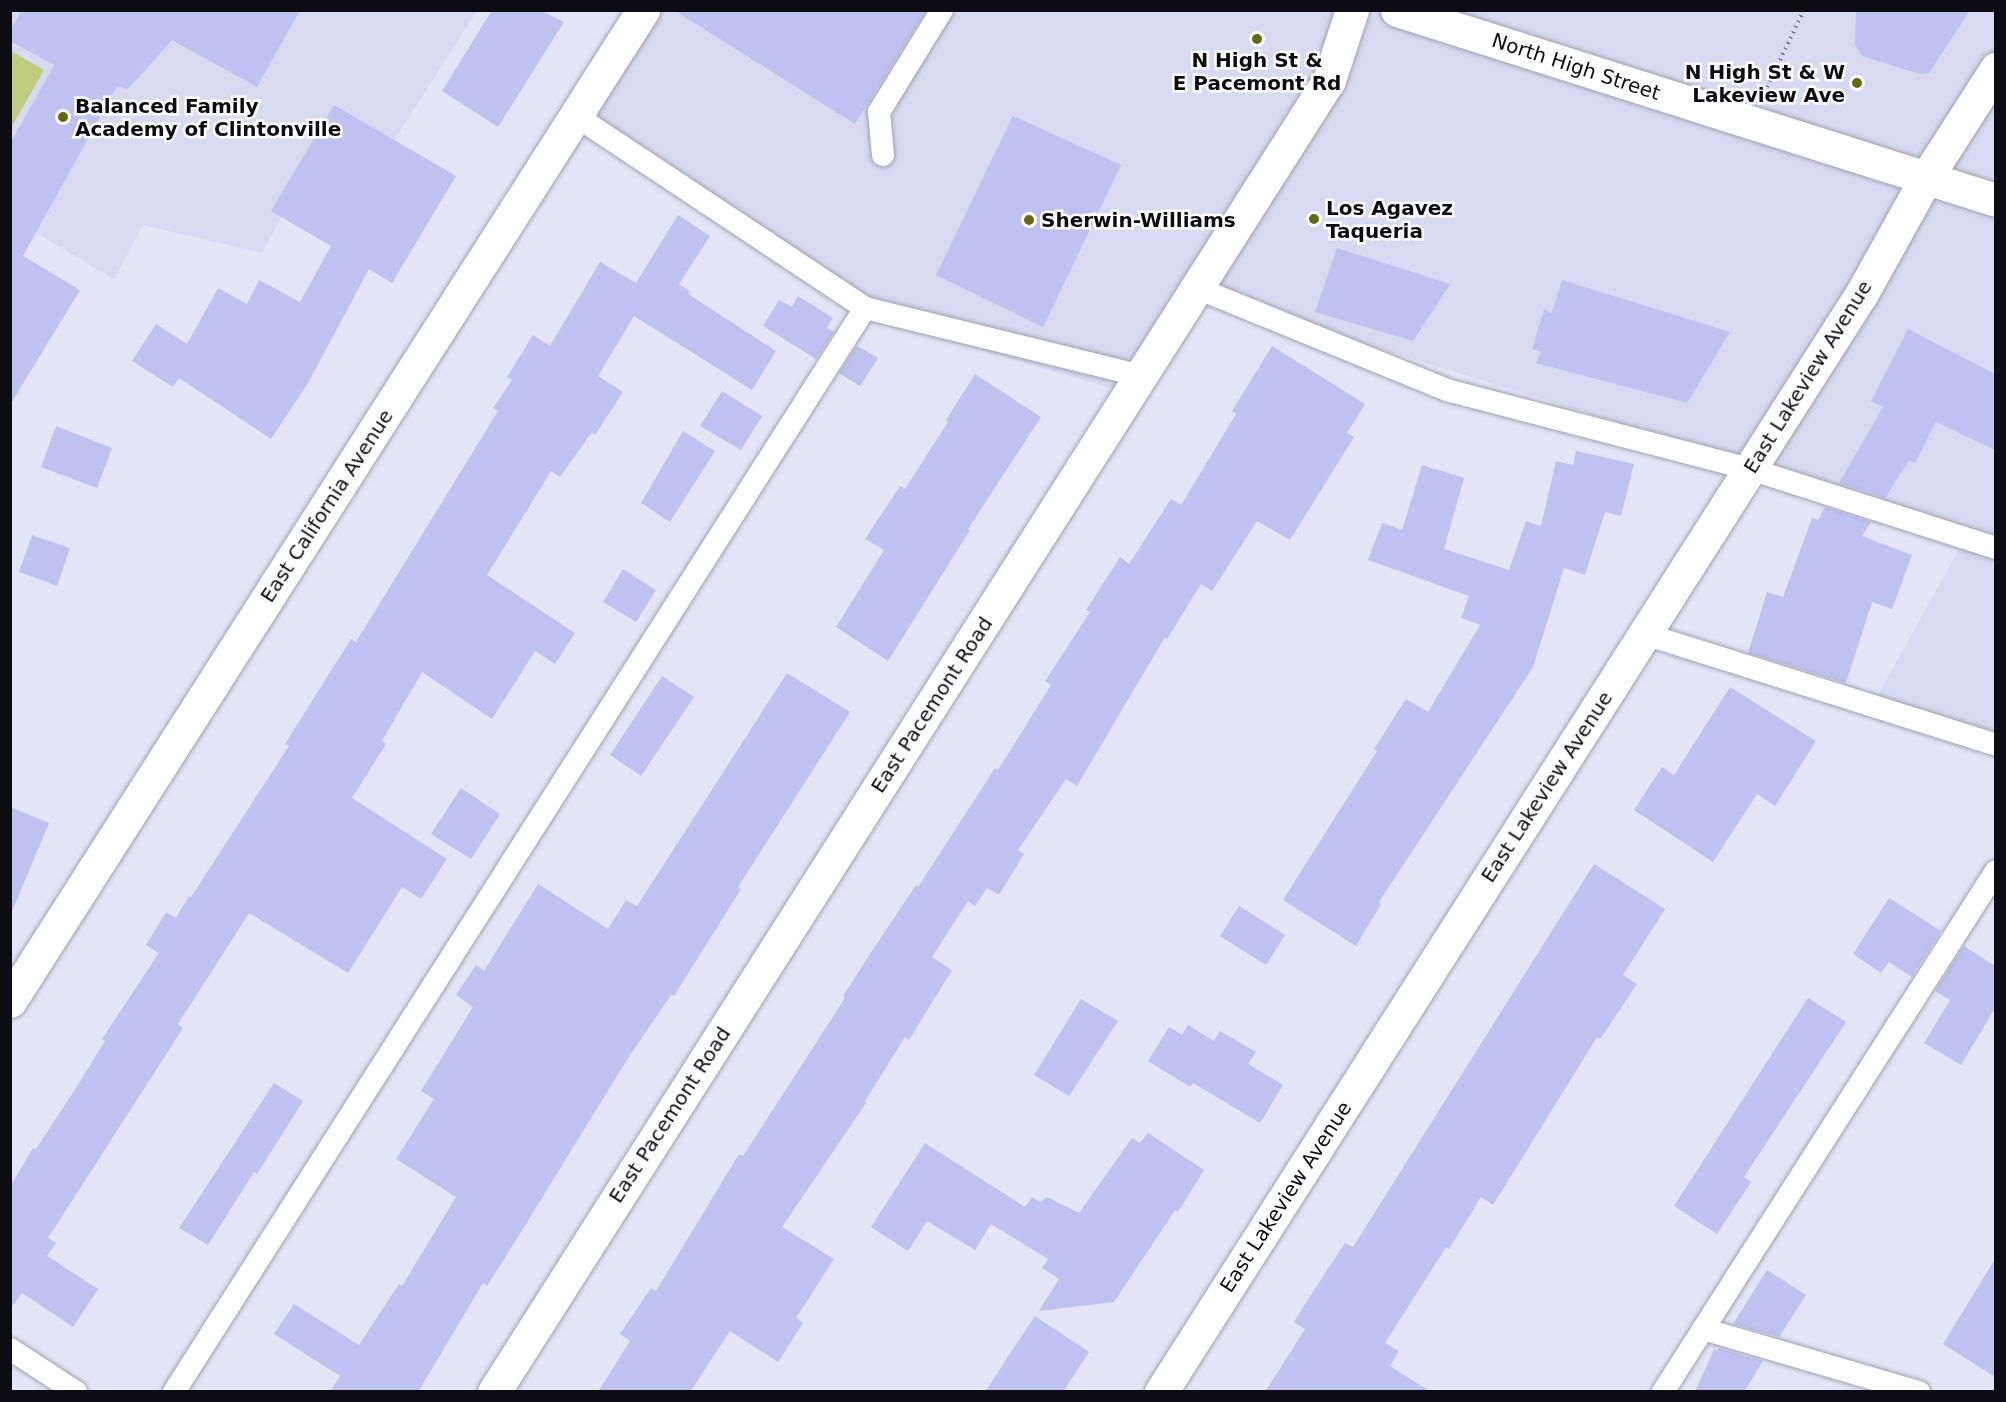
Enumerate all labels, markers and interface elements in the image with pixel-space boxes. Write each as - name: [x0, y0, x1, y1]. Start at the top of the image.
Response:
- street label: North High Street: [1489, 28, 1663, 106]
- marker: N High St & E Pacemont Rd: [1250, 32, 1264, 46]
- place label: N High St & E Pacemont Rd: [1173, 48, 1341, 95]
- place label: N High St & W Lakeview Ave: [1685, 60, 1845, 107]
- marker: N High St & W Lakeview Ave: [1850, 76, 1864, 90]
- place label: Balanced Family Academy of Clintonville: [75, 94, 341, 141]
- marker: Balanced Family Academy of Clintonville: [56, 110, 70, 124]
- place label: Los Agavez Taqueria: [1326, 196, 1453, 243]
- place label: Sherwin-Williams: [1041, 208, 1236, 232]
- marker: Los Agavez Taqueria: [1307, 212, 1321, 226]
- marker: Sherwin-Williams: [1022, 213, 1036, 227]
- street label: East Lakeview Avenue: [1739, 276, 1877, 478]
- street label: East California Avenue: [256, 405, 398, 607]
- street label: East Pacemont Road: [866, 612, 998, 798]
- street label: East Lakeview Avenue: [1476, 687, 1618, 887]
- street label: East Pacemont Road: [604, 1022, 736, 1208]
- street label: East Lakeview Avenue: [1215, 1097, 1357, 1297]

